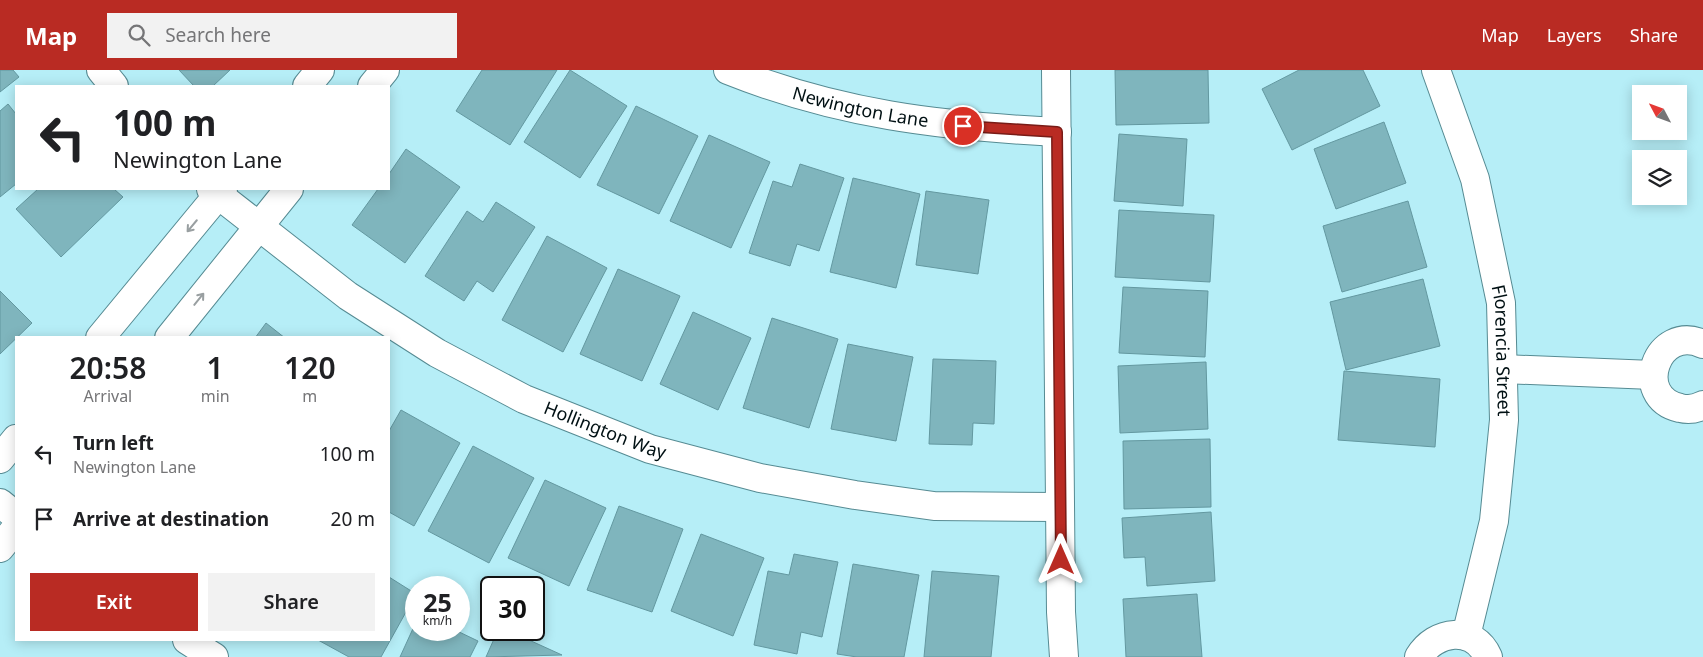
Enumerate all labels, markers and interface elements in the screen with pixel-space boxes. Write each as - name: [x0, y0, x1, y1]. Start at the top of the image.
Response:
- search box: [107, 13, 457, 58]
- text: Map: [25, 19, 77, 52]
- icon: search: [125, 21, 153, 49]
- text: Search here: [165, 22, 271, 48]
- text: Map: [1481, 23, 1519, 47]
- text: Layers: [1547, 23, 1602, 47]
- text: Share: [1630, 23, 1678, 47]
- street label: Newington Lane: [790, 80, 930, 132]
- north arrow: [1632, 85, 1688, 140]
- map controls: [1632, 85, 1687, 205]
- text: 100 m: [113, 99, 216, 146]
- icon: left: [30, 105, 95, 170]
- pin: [942, 105, 984, 147]
- icon: arrive: [949, 112, 977, 140]
- text: Newington Lane: [113, 144, 282, 174]
- button: layers: [1632, 150, 1687, 205]
- one-way arrow: [186, 220, 198, 233]
- street label: Florencia Street: [1486, 282, 1517, 417]
- one-way arrow: [194, 293, 205, 306]
- text: 20:58: [69, 347, 146, 388]
- text: 1: [207, 347, 224, 388]
- text: 120: [284, 347, 336, 388]
- text: Arrival: [83, 385, 132, 407]
- text: min: [201, 385, 230, 407]
- text: m: [302, 385, 317, 407]
- street label: Hollington Way: [541, 395, 670, 464]
- text: Turn left: [73, 430, 154, 456]
- icon: left: [30, 440, 58, 468]
- text: 100 m: [320, 441, 375, 467]
- text: Newington Lane: [73, 456, 196, 478]
- icon: arrive: [30, 505, 58, 533]
- text: Arrive at destination: [73, 506, 269, 532]
- text: 20 m: [331, 506, 375, 532]
- position arrow: [1034, 533, 1086, 585]
- button: Exit: [30, 573, 198, 631]
- button: Share: [208, 573, 375, 631]
- speed limit sign: 30: [480, 576, 545, 641]
- text: 25: [423, 585, 452, 619]
- text: km/h: [423, 612, 452, 629]

